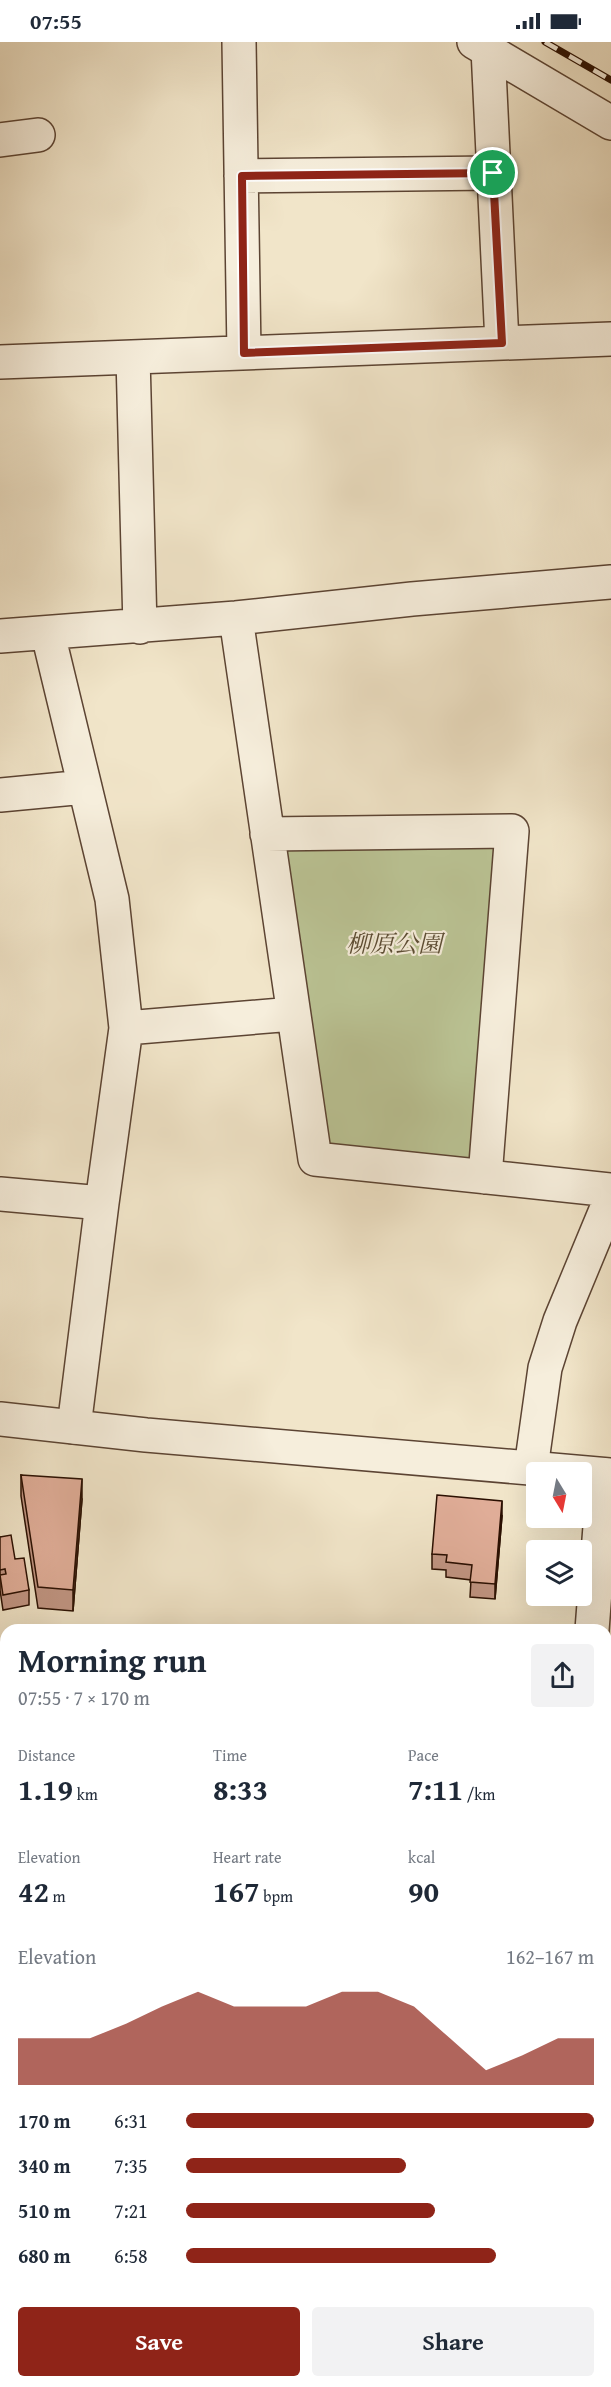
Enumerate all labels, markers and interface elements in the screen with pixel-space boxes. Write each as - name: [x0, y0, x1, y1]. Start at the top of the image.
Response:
- text: 07:55: [30, 5, 82, 37]
- pin: [467, 147, 518, 198]
- icon: arrive: [476, 156, 509, 189]
- park label: 柳原公園: [346, 926, 446, 961]
- north arrow: [526, 1462, 592, 1528]
- map controls: [526, 1462, 592, 1606]
- button: layers: [526, 1540, 592, 1606]
- text: Morning run: [18, 1636, 207, 1684]
- button: share: [531, 1644, 594, 1707]
- text: 07:55 · 7 × 170 m: [18, 1683, 150, 1712]
- text: Distance: [18, 1743, 75, 1767]
- text: Time: [213, 1743, 247, 1767]
- text: Pace: [408, 1743, 439, 1767]
- text: 1.19: [18, 1767, 73, 1811]
- text: 8:33: [213, 1767, 268, 1811]
- text: 7:11: [408, 1767, 463, 1811]
- text: km: [73, 1782, 98, 1806]
- text: /km: [463, 1782, 495, 1806]
- text: Elevation: [18, 1845, 81, 1869]
- text: Heart rate: [213, 1845, 282, 1869]
- text: kcal: [408, 1845, 435, 1869]
- text: 42: [18, 1869, 49, 1913]
- text: 167: [213, 1869, 260, 1913]
- text: 90: [408, 1869, 439, 1913]
- text: m: [49, 1884, 66, 1908]
- text: bpm: [260, 1884, 293, 1908]
- text: Elevation: [18, 1942, 96, 1971]
- text: 162–167 m: [506, 1942, 594, 1971]
- text: 170 m: [18, 2106, 71, 2135]
- text: 6:31: [114, 2106, 148, 2135]
- text: 340 m: [18, 2151, 71, 2180]
- text: 7:35: [114, 2151, 148, 2180]
- text: 510 m: [18, 2196, 71, 2225]
- text: 7:21: [114, 2196, 148, 2225]
- text: 680 m: [18, 2241, 71, 2270]
- text: 6:58: [114, 2241, 148, 2270]
- button: Save: [18, 2307, 300, 2376]
- button: Share: [312, 2307, 594, 2376]

